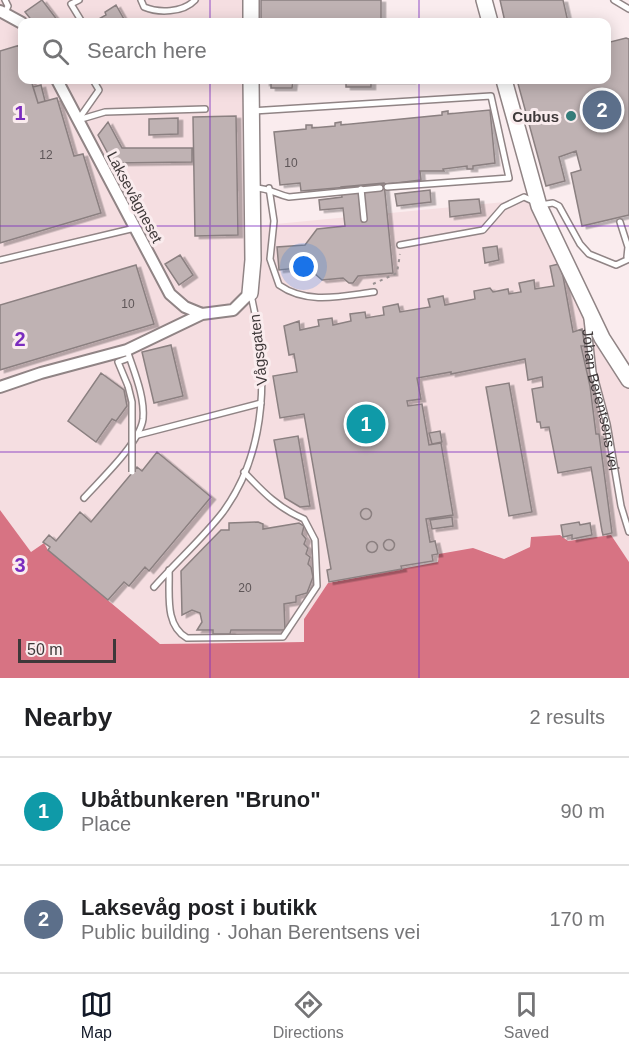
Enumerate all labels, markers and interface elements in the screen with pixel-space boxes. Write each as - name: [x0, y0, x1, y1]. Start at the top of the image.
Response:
- search box: [18, 18, 611, 84]
- icon: search: [39, 35, 72, 68]
- text: Search here: [87, 38, 207, 63]
- pin: 2: [582, 88, 622, 132]
- text: 1: [14, 102, 26, 124]
- place label: Cubus: [512, 108, 559, 125]
- marker: Cubus: [564, 109, 578, 123]
- house number: 12: [39, 148, 53, 162]
- street label: Laksevågneset: [104, 148, 167, 246]
- house number: 10: [284, 156, 298, 170]
- your location: [289, 252, 318, 281]
- house number: 10: [121, 297, 135, 311]
- street label: Vågsgaten: [246, 313, 270, 387]
- text: 2: [14, 328, 26, 350]
- street label: Johan Berentsens vei: [580, 328, 623, 472]
- pin: 1: [346, 402, 386, 446]
- text: 3: [14, 554, 26, 576]
- house number: 20: [238, 581, 252, 595]
- scale bar: [18, 636, 116, 664]
- text: 50 m: [27, 641, 63, 658]
- text: Nearby: [24, 702, 112, 732]
- text: 2 results: [529, 706, 605, 728]
- text: Ubåtbunkeren "Bruno": [81, 787, 321, 812]
- text: 1: [38, 800, 49, 822]
- text: 90 m: [561, 800, 605, 822]
- text: Place: [81, 813, 131, 835]
- text: Laksevåg post i butikk: [81, 895, 317, 920]
- text: 2: [38, 908, 49, 930]
- text: 170 m: [549, 908, 605, 930]
- text: Public building · Johan Berentsens vei: [81, 921, 420, 943]
- tab: Map: [80, 988, 113, 1042]
- tab: Directions: [273, 988, 344, 1042]
- tab: Saved: [504, 988, 549, 1042]

